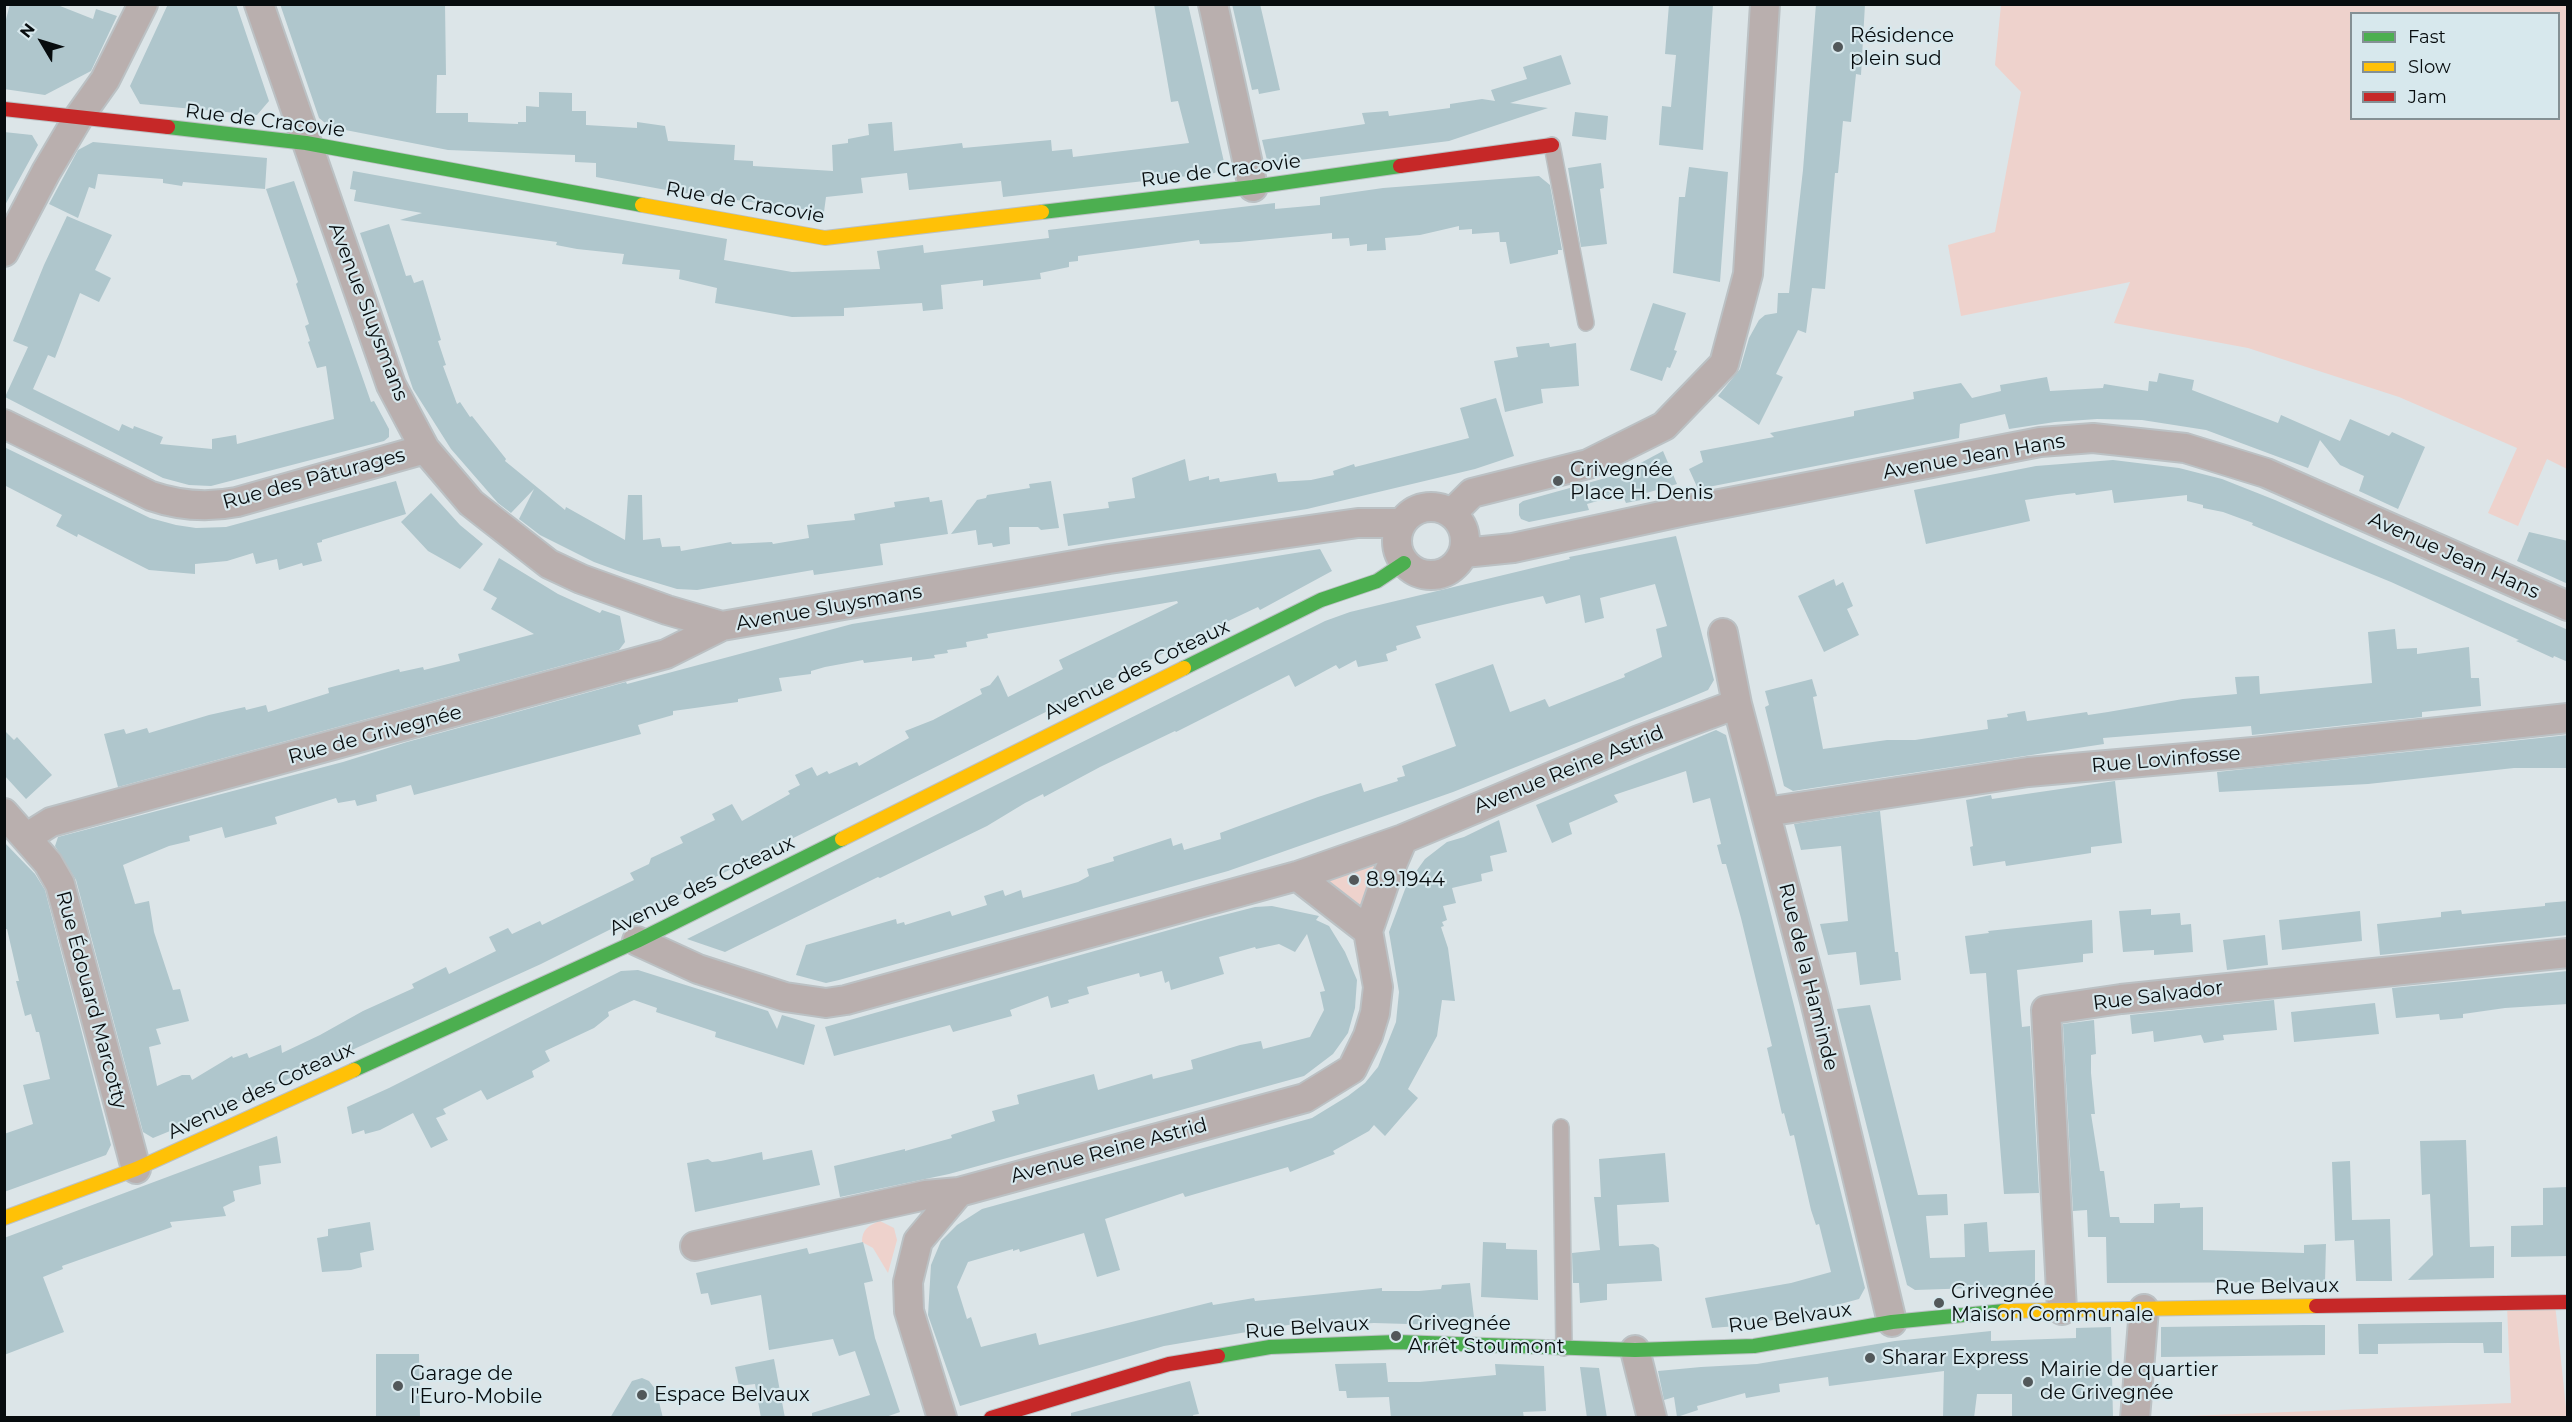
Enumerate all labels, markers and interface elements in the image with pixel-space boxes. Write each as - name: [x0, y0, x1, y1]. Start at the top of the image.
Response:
- north arrow: [12, 12, 72, 72]
- legend: [2350, 12, 2560, 120]
- text: N: [16, 20, 39, 42]
- place label: Résidence plein sud: [1850, 24, 1954, 71]
- text: Fast: [2408, 26, 2446, 48]
- marker: Résidence plein sud: [1831, 40, 1845, 54]
- text: Slow: [2408, 56, 2451, 78]
- text: Jam: [2408, 86, 2447, 108]
- street label: Rue de Cracovie: [184, 99, 346, 143]
- street label: Rue de Cracovie: [1140, 149, 1302, 193]
- street label: Rue de Cracovie: [664, 177, 826, 229]
- street label: Avenue Sluysmans: [323, 220, 413, 404]
- street label: Avenue Jean Hans: [1881, 429, 2067, 485]
- street label: Rue des Pâturages: [220, 443, 408, 515]
- place label: Grivegnée Place H. Denis: [1570, 458, 1713, 505]
- marker: Grivegnée Place H. Denis: [1551, 474, 1565, 488]
- street label: Avenue Jean Hans: [2365, 508, 2543, 604]
- street label: Avenue Sluysmans: [734, 580, 924, 636]
- street label: Avenue des Coteaux: [1040, 615, 1234, 725]
- street label: Rue de Grivegnée: [286, 700, 464, 770]
- street label: Avenue Reine Astrid: [1471, 721, 1667, 819]
- street label: Rue Lovinfosse: [2090, 742, 2242, 778]
- street label: Avenue des Coteaux: [605, 831, 799, 941]
- place label: 8.9.1944: [1366, 868, 1445, 892]
- marker: 8.9.1944: [1347, 873, 1361, 887]
- street label: Rue de la Haminde: [1773, 881, 1843, 1073]
- street label: Rue Édouard Marcotty: [50, 888, 132, 1112]
- street label: Rue Salvador: [2091, 976, 2225, 1016]
- street label: Avenue des Coteaux: [164, 1037, 358, 1145]
- street label: Avenue Reine Astrid: [1008, 1113, 1210, 1189]
- street label: Rue Belvaux: [2215, 1274, 2339, 1300]
- place label: Grivegnée Maison Communale: [1951, 1280, 2153, 1327]
- marker: Grivegnée Maison Communale: [1932, 1296, 1946, 1310]
- street label: Rue Belvaux: [1727, 1297, 1853, 1339]
- street label: Rue Belvaux: [1244, 1312, 1370, 1344]
- place label: Grivegnée Arrêt Stoumont: [1408, 1312, 1565, 1359]
- marker: Grivegnée Arrêt Stoumont: [1389, 1329, 1403, 1343]
- place label: Sharar Express: [1882, 1346, 2029, 1370]
- marker: Sharar Express: [1863, 1351, 1877, 1365]
- place label: Mairie de quartier de Grivegnée: [2040, 1358, 2218, 1405]
- place label: Garage de l'Euro-Mobile: [410, 1362, 542, 1409]
- marker: Mairie de quartier de Grivegnée: [2021, 1375, 2035, 1389]
- marker: Garage de l'Euro-Mobile: [391, 1379, 405, 1393]
- place label: Espace Belvaux: [654, 1383, 810, 1407]
- marker: Espace Belvaux: [635, 1388, 649, 1402]

